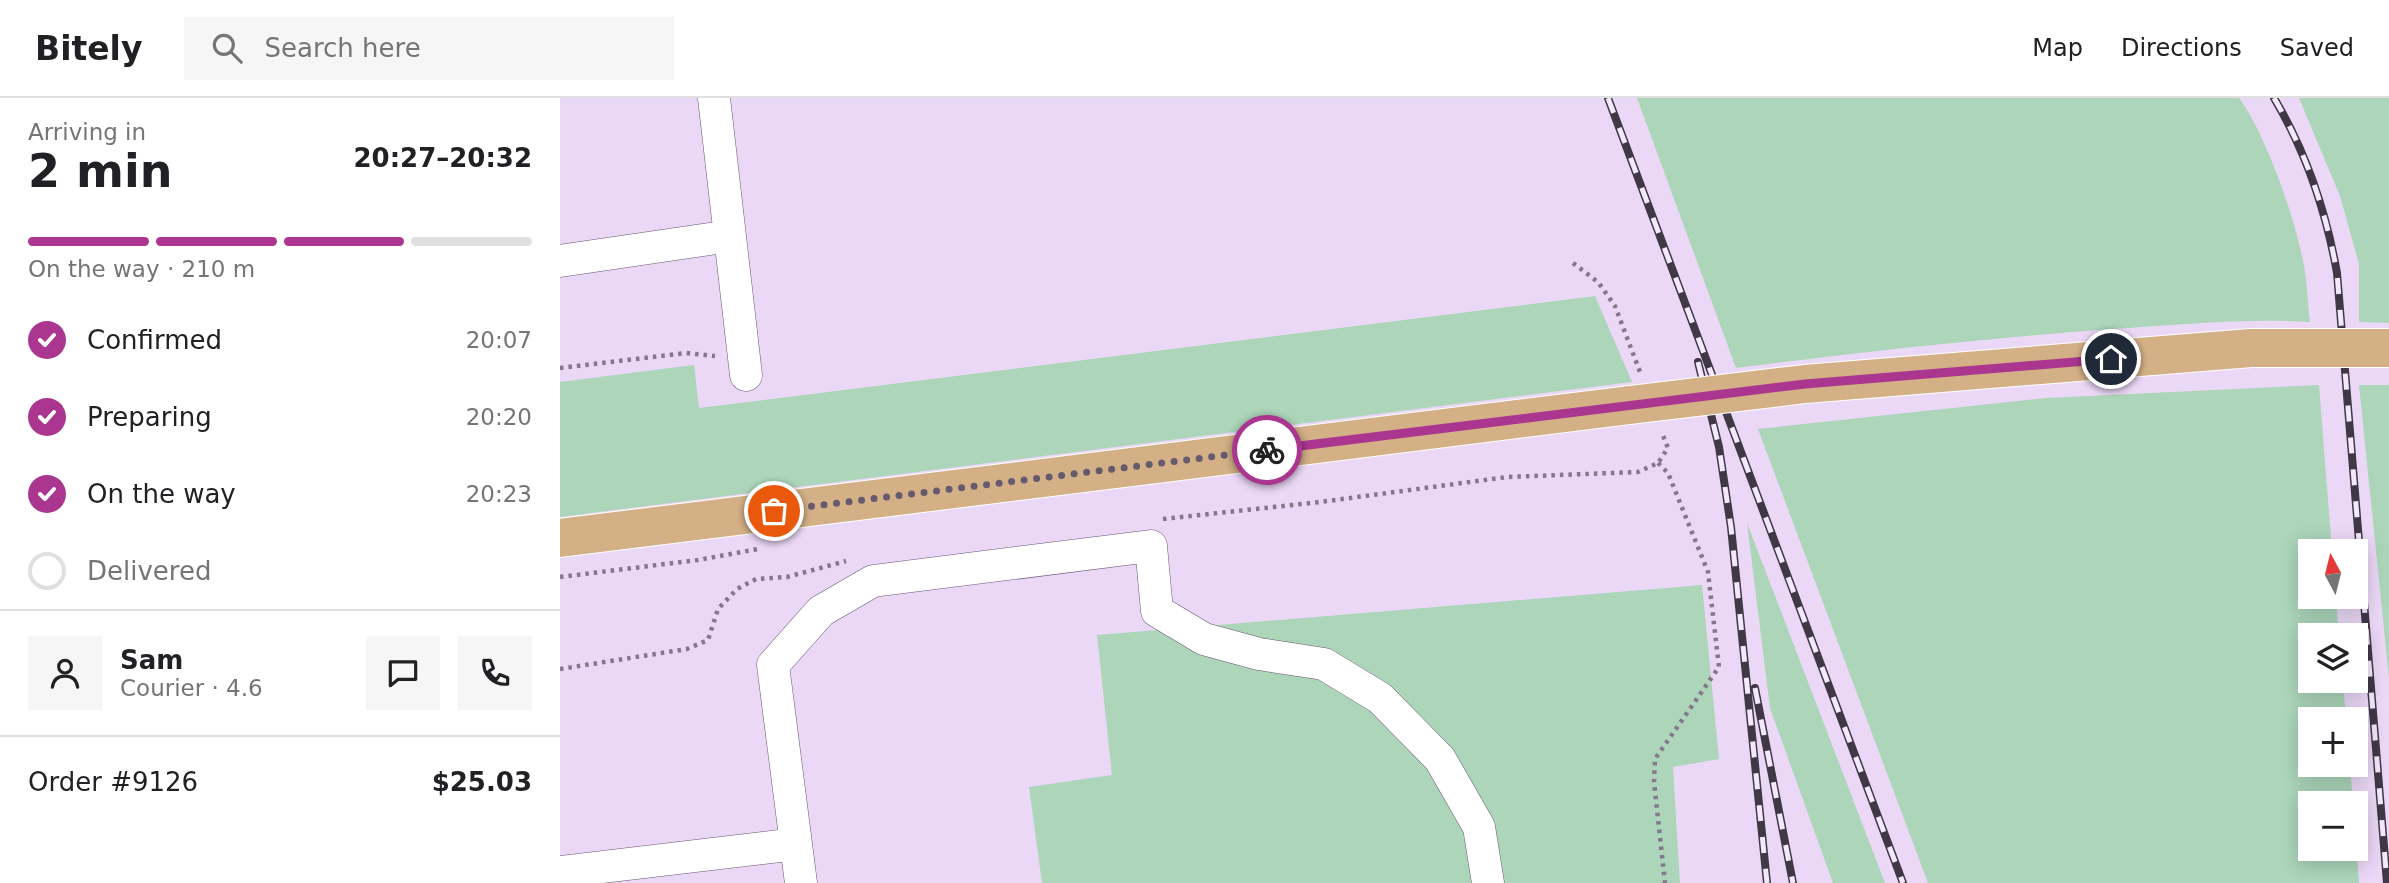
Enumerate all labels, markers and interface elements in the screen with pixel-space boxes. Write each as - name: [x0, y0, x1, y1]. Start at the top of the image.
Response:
- search box: [184, 17, 674, 80]
- text: Bitely: [35, 29, 142, 68]
- icon: search: [208, 29, 246, 67]
- text: Search here: [264, 33, 421, 63]
- text: Map: [2032, 34, 2083, 62]
- text: Directions: [2121, 34, 2242, 62]
- text: Saved: [2280, 34, 2354, 62]
- text: Arriving in: [28, 119, 146, 145]
- text: 20:27–20:32: [353, 143, 532, 173]
- text: 2 min: [28, 144, 172, 198]
- text: On the way · 210 m: [28, 256, 255, 282]
- icon: check: [28, 321, 66, 359]
- text: Confirmed: [87, 325, 222, 355]
- text: 20:07: [466, 327, 532, 353]
- pin: [2081, 329, 2141, 389]
- icon: home: [2092, 340, 2130, 378]
- icon: check: [28, 398, 66, 436]
- text: Preparing: [87, 402, 212, 432]
- text: 20:20: [466, 404, 532, 430]
- courier: [1232, 415, 1302, 485]
- icon: bike: [1248, 431, 1286, 469]
- icon: check: [28, 475, 66, 513]
- text: On the way: [87, 479, 236, 509]
- text: 20:23: [466, 481, 532, 507]
- pin: [744, 481, 804, 541]
- icon: bag: [755, 492, 793, 530]
- north arrow: [2298, 539, 2368, 609]
- map controls: [2298, 539, 2368, 861]
- text: Delivered: [87, 556, 211, 586]
- button: layers: [2298, 623, 2368, 693]
- button: person: [28, 636, 102, 710]
- button: chat: [366, 636, 440, 710]
- button: phone: [458, 636, 532, 710]
- text: Sam: [120, 645, 183, 675]
- text: Courier · 4.6: [120, 675, 263, 701]
- button: +: [2298, 707, 2368, 777]
- text: Order #9126: [28, 767, 198, 797]
- text: $25.03: [432, 767, 532, 797]
- button: −: [2298, 791, 2368, 861]

